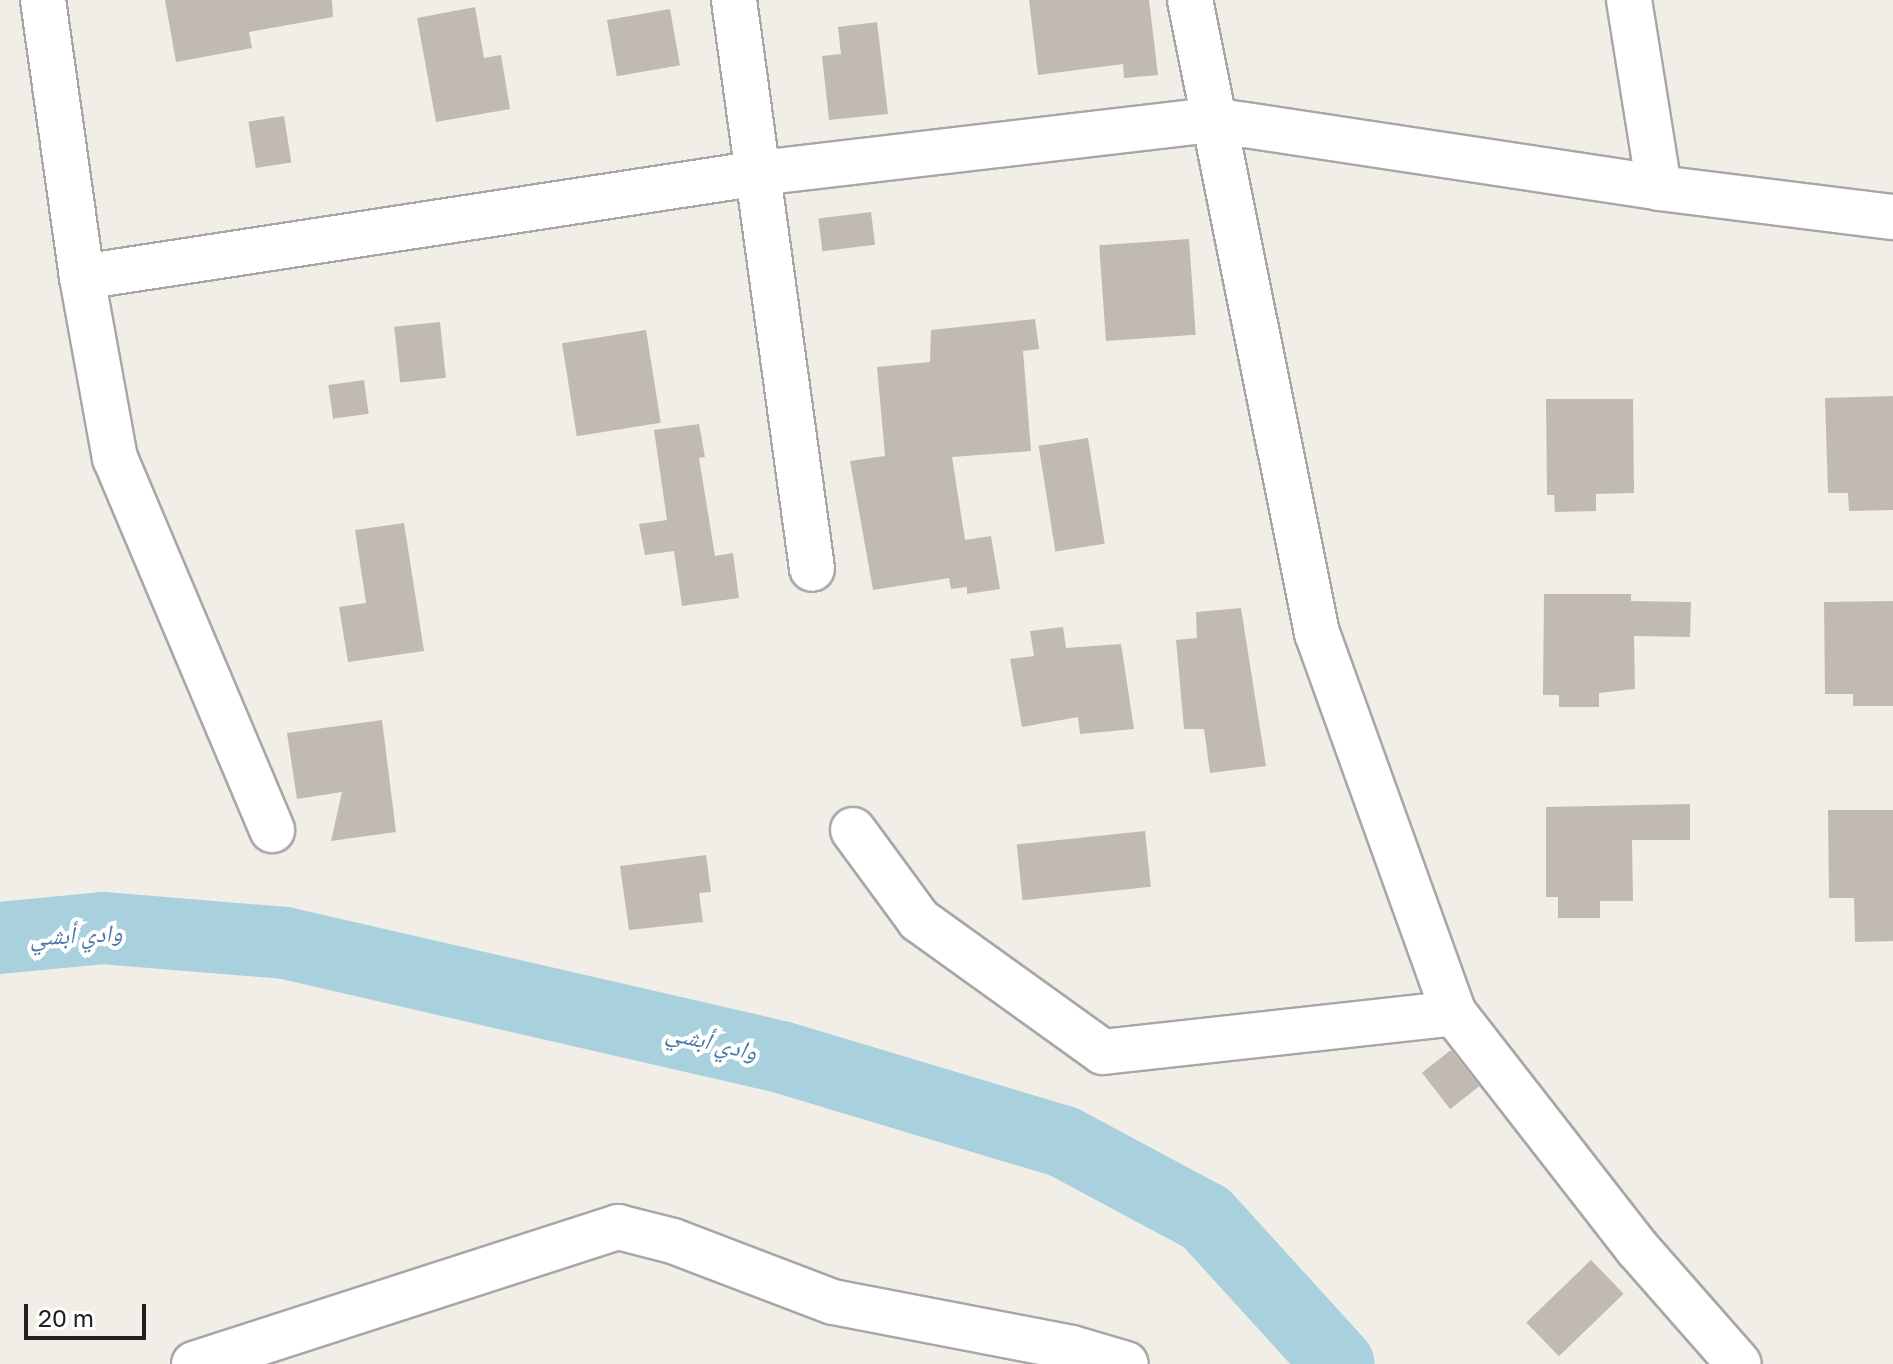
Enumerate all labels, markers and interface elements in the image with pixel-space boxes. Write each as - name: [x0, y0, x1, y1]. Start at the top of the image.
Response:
- water label: وادي أبشي: [29, 917, 123, 951]
- water label: وادي أبشي: [664, 1017, 760, 1065]
- scale bar: [28, 1288, 150, 1338]
- text: 20 m: [38, 1303, 94, 1332]

